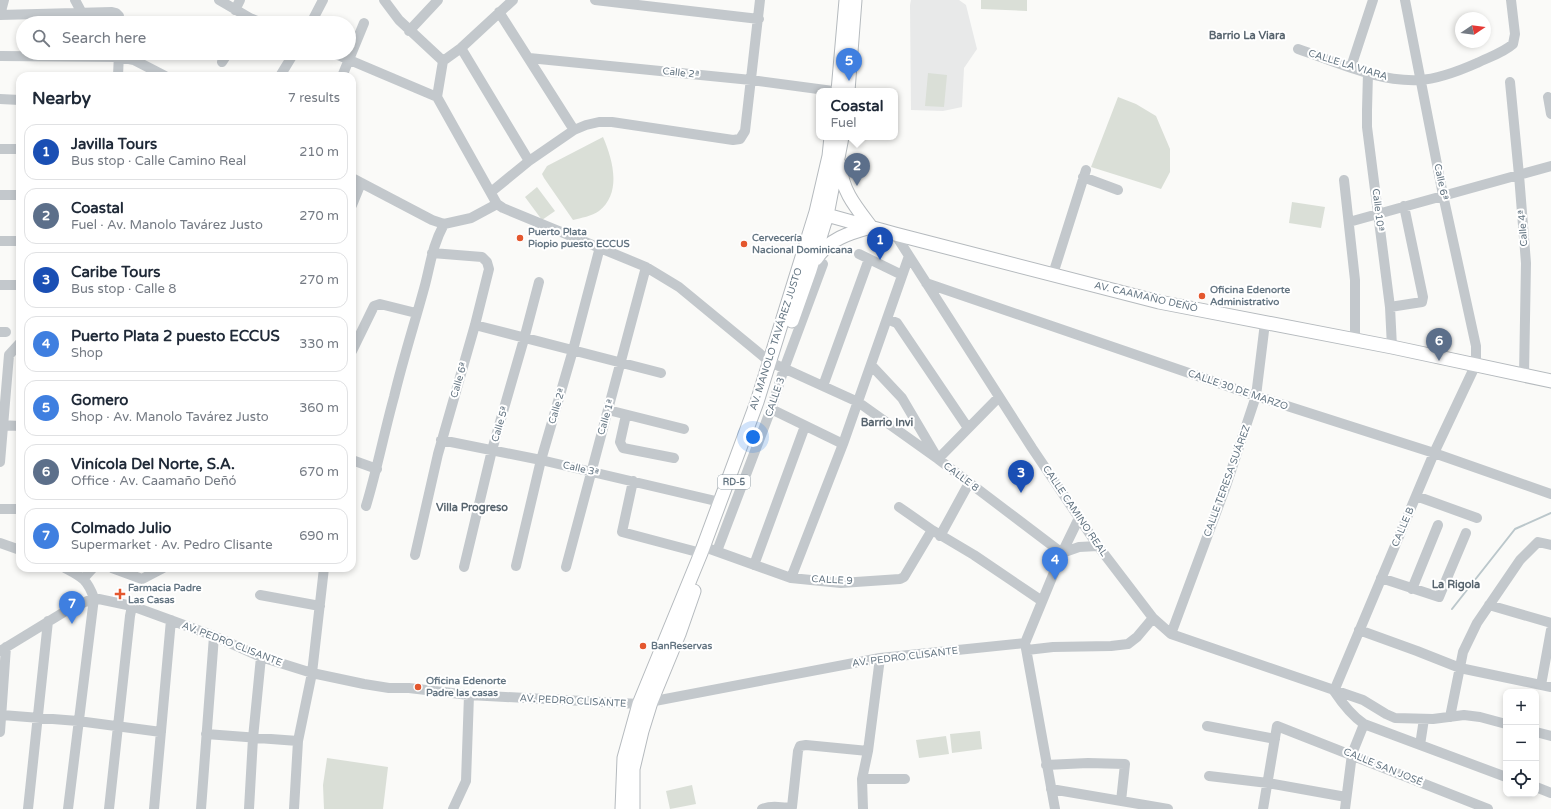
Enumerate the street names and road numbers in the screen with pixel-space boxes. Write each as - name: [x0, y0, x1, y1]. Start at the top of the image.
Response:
- street label: CALLE LA VIARA: [1307, 47, 1389, 83]
- street label: Calle 2ª: [662, 65, 700, 81]
- street label: Calle 6ª: [1431, 163, 1451, 201]
- street label: Calle 10ª: [1369, 188, 1387, 232]
- street label: Calle 4ª: [1516, 209, 1530, 247]
- street label: AV. MANOLO TAVÁREZ JUSTO: [747, 266, 805, 412]
- street label: AV. CAAMAÑO DEÑÓ: [1093, 279, 1199, 315]
- street label: Calle 6ª: [448, 360, 470, 399]
- street label: CALLE 30 DE MARZO: [1186, 367, 1290, 413]
- street label: CALLE 3: [763, 376, 787, 418]
- street label: Calle 2ª: [546, 386, 568, 425]
- street label: Calle 1ª: [595, 397, 617, 436]
- street label: Calle 5ª: [489, 405, 511, 443]
- street label: CALLE TERESA SUÁREZ: [1201, 424, 1253, 538]
- street label: Calle 3ª: [562, 459, 600, 479]
- street label: CALLE 8: [941, 460, 981, 494]
- street label: CALLE CAMINO REAL: [1040, 463, 1110, 559]
- road number: RD-5: [718, 475, 750, 489]
- street label: CALLE B: [1389, 505, 1417, 549]
- street label: CALLE 9: [811, 573, 853, 587]
- street label: AV. PEDRO CLISANTE: [180, 619, 284, 669]
- street label: AV. PEDRO CLISANTE: [851, 645, 959, 669]
- street label: AV. PEDRO CLISANTE: [519, 692, 627, 710]
- street label: CALLE SAN JOSÉ: [1342, 746, 1424, 788]

